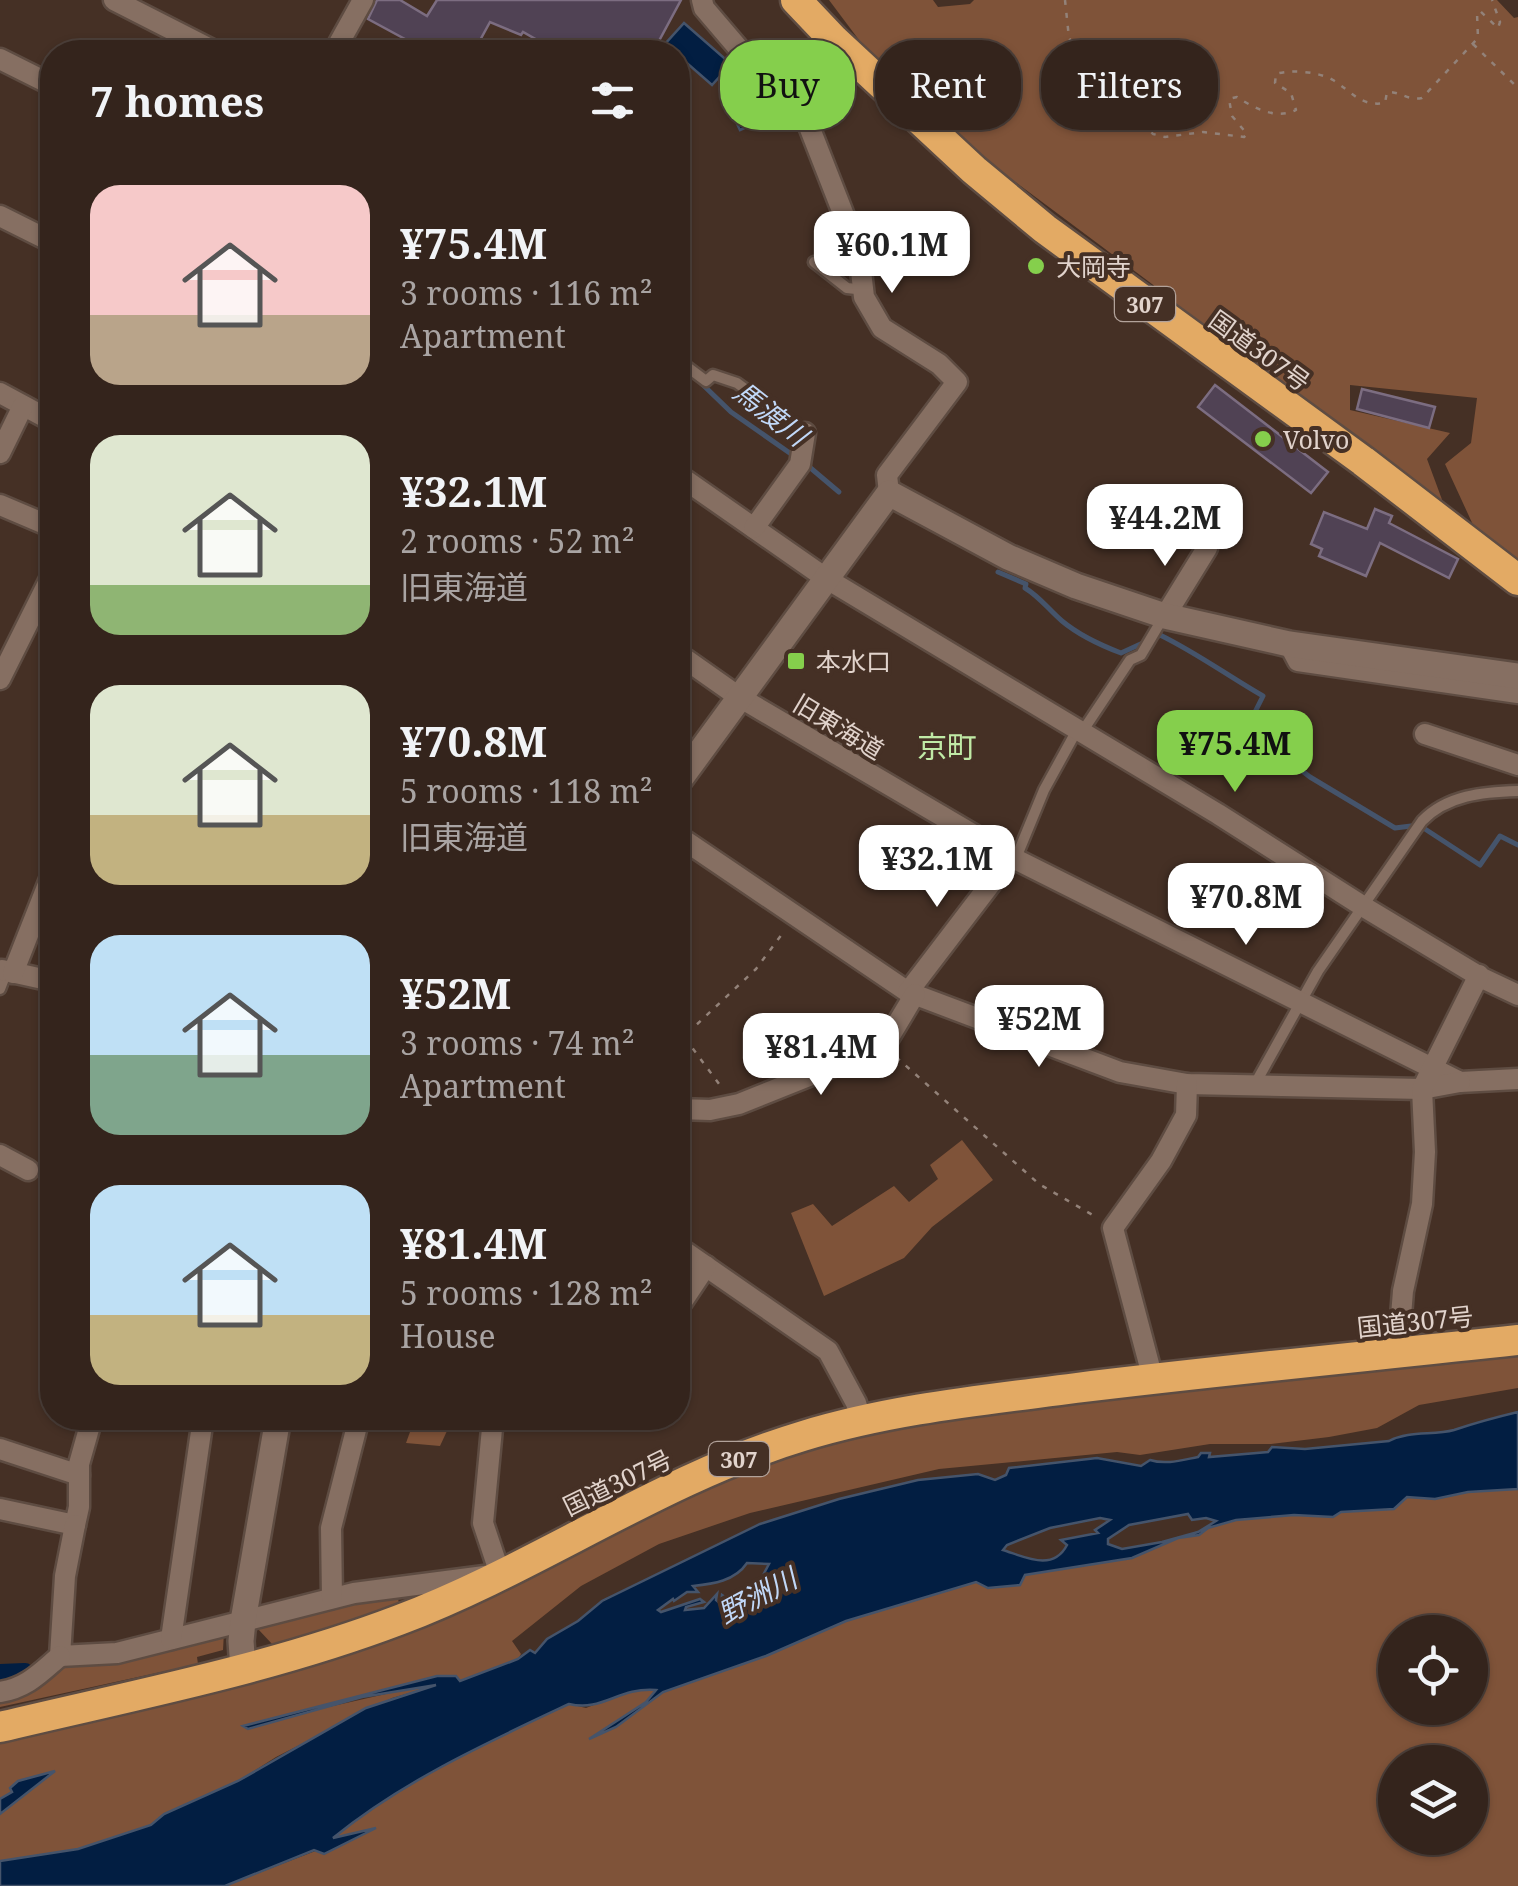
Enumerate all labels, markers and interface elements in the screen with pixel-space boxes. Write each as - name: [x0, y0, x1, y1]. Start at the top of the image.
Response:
- chip: Buy: [720, 40, 855, 130]
- chip: Rent: [875, 40, 1021, 130]
- chip: Filters: [1041, 40, 1218, 130]
- text: 7 homes: [90, 72, 264, 129]
- icon: filters: [585, 73, 640, 128]
- pin: ¥60.1M: [811, 211, 973, 296]
- text: ¥75.4M: [400, 214, 547, 271]
- text: ¥60.1M: [836, 222, 948, 265]
- icon: home: [170, 225, 290, 345]
- place label: 大岡寺: [1056, 249, 1131, 283]
- marker: 大岡寺: [1025, 255, 1047, 277]
- text: 3 rooms · 116 m²: [400, 271, 653, 314]
- road number: 307: [1115, 287, 1175, 321]
- street label: 国道307号: [1203, 302, 1317, 398]
- text: Apartment: [400, 314, 566, 357]
- water label: 馬渡川: [726, 372, 818, 456]
- place label: Volvo: [1283, 422, 1349, 456]
- marker: Volvo: [1252, 428, 1274, 450]
- text: ¥32.1M: [400, 462, 547, 519]
- icon: home: [170, 475, 290, 595]
- pin: ¥44.2M: [1084, 484, 1246, 569]
- text: ¥44.2M: [1109, 495, 1221, 538]
- text: 2 rooms · 52 m²: [400, 519, 635, 562]
- text: 旧東海道: [400, 565, 528, 608]
- place label: 本水口: [816, 644, 891, 678]
- marker: 本水口: [785, 650, 807, 672]
- street label: 旧東海道: [787, 686, 891, 766]
- pin: ¥75.4M: [1154, 710, 1316, 795]
- text: ¥70.8M: [400, 712, 547, 769]
- text: ¥75.4M: [1179, 721, 1291, 764]
- icon: home: [170, 725, 290, 845]
- district label: 京町: [917, 726, 977, 767]
- text: 5 rooms · 118 m²: [400, 769, 653, 812]
- text: 旧東海道: [400, 815, 528, 858]
- pin: ¥32.1M: [856, 825, 1018, 910]
- text: ¥32.1M: [881, 836, 993, 879]
- pin: ¥70.8M: [1165, 863, 1327, 948]
- text: ¥70.8M: [1190, 874, 1302, 917]
- text: ¥52M: [400, 964, 511, 1021]
- icon: home: [170, 975, 290, 1095]
- pin: ¥52M: [980, 985, 1098, 1070]
- text: ¥52M: [997, 996, 1081, 1039]
- pin: ¥81.4M: [740, 1013, 902, 1098]
- text: 3 rooms · 74 m²: [400, 1021, 635, 1064]
- text: ¥81.4M: [765, 1024, 877, 1067]
- text: Apartment: [400, 1064, 566, 1107]
- text: ¥81.4M: [400, 1214, 547, 1271]
- icon: home: [170, 1225, 290, 1345]
- text: 5 rooms · 128 m²: [400, 1271, 653, 1314]
- street label: 国道307号: [1355, 1298, 1475, 1344]
- text: House: [400, 1314, 496, 1357]
- street label: 国道307号: [557, 1441, 677, 1523]
- road number: 307: [709, 1442, 769, 1476]
- water label: 野洲川: [711, 1557, 806, 1631]
- map controls: [1378, 1615, 1488, 1855]
- button: locate: [1378, 1615, 1488, 1725]
- button: layers: [1378, 1745, 1488, 1855]

